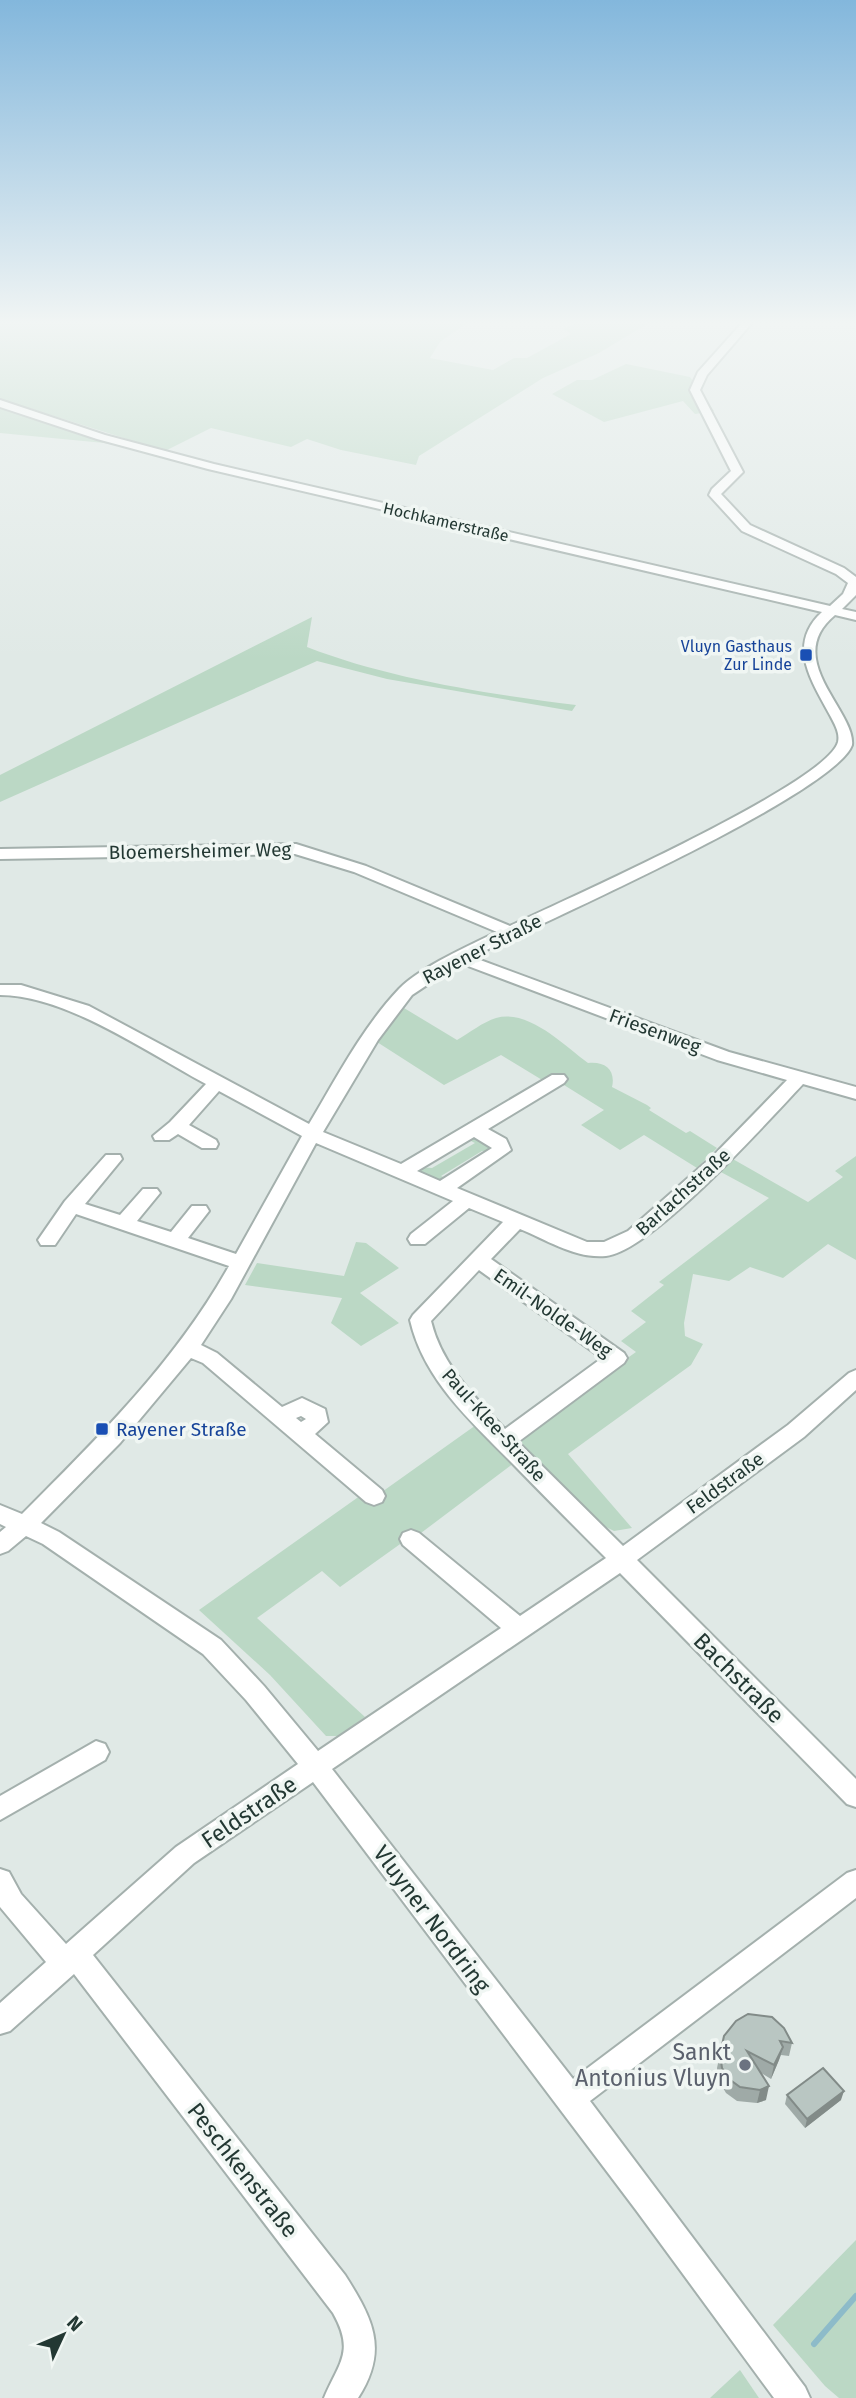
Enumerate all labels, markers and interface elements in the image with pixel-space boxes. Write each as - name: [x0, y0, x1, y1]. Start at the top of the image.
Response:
- street label: Hochkamerstraße: [381, 498, 511, 546]
- place label: Vluyn Gasthaus Zur Linde: [681, 637, 792, 674]
- marker: Vluyn Gasthaus Zur Linde: [798, 647, 814, 663]
- street label: Bloemersheimer Weg: [108, 838, 292, 864]
- street label: Rayener Straße: [419, 909, 545, 989]
- street label: Friesenweg: [606, 1004, 704, 1058]
- street label: Barlachstraße: [631, 1143, 735, 1241]
- street label: Emil-Nolde-Weg: [489, 1264, 617, 1362]
- street label: Paul-Klee-Straße: [437, 1364, 551, 1486]
- place label: Rayener Straße: [116, 1418, 247, 1441]
- marker: Rayener Straße: [94, 1421, 110, 1437]
- street label: Feldstraße: [682, 1447, 768, 1519]
- street label: Bachstraße: [688, 1627, 790, 1729]
- street label: Feldstraße: [196, 1770, 302, 1854]
- street label: Vluyner Nordring: [368, 1840, 496, 1998]
- place label: Sankt Antonius Vluyn: [575, 2038, 732, 2092]
- marker: Sankt Antonius Vluyn: [737, 2057, 753, 2073]
- street label: Peschkenstraße: [182, 2097, 304, 2243]
- north arrow: [28, 2300, 98, 2370]
- text: N: [62, 2311, 88, 2336]

